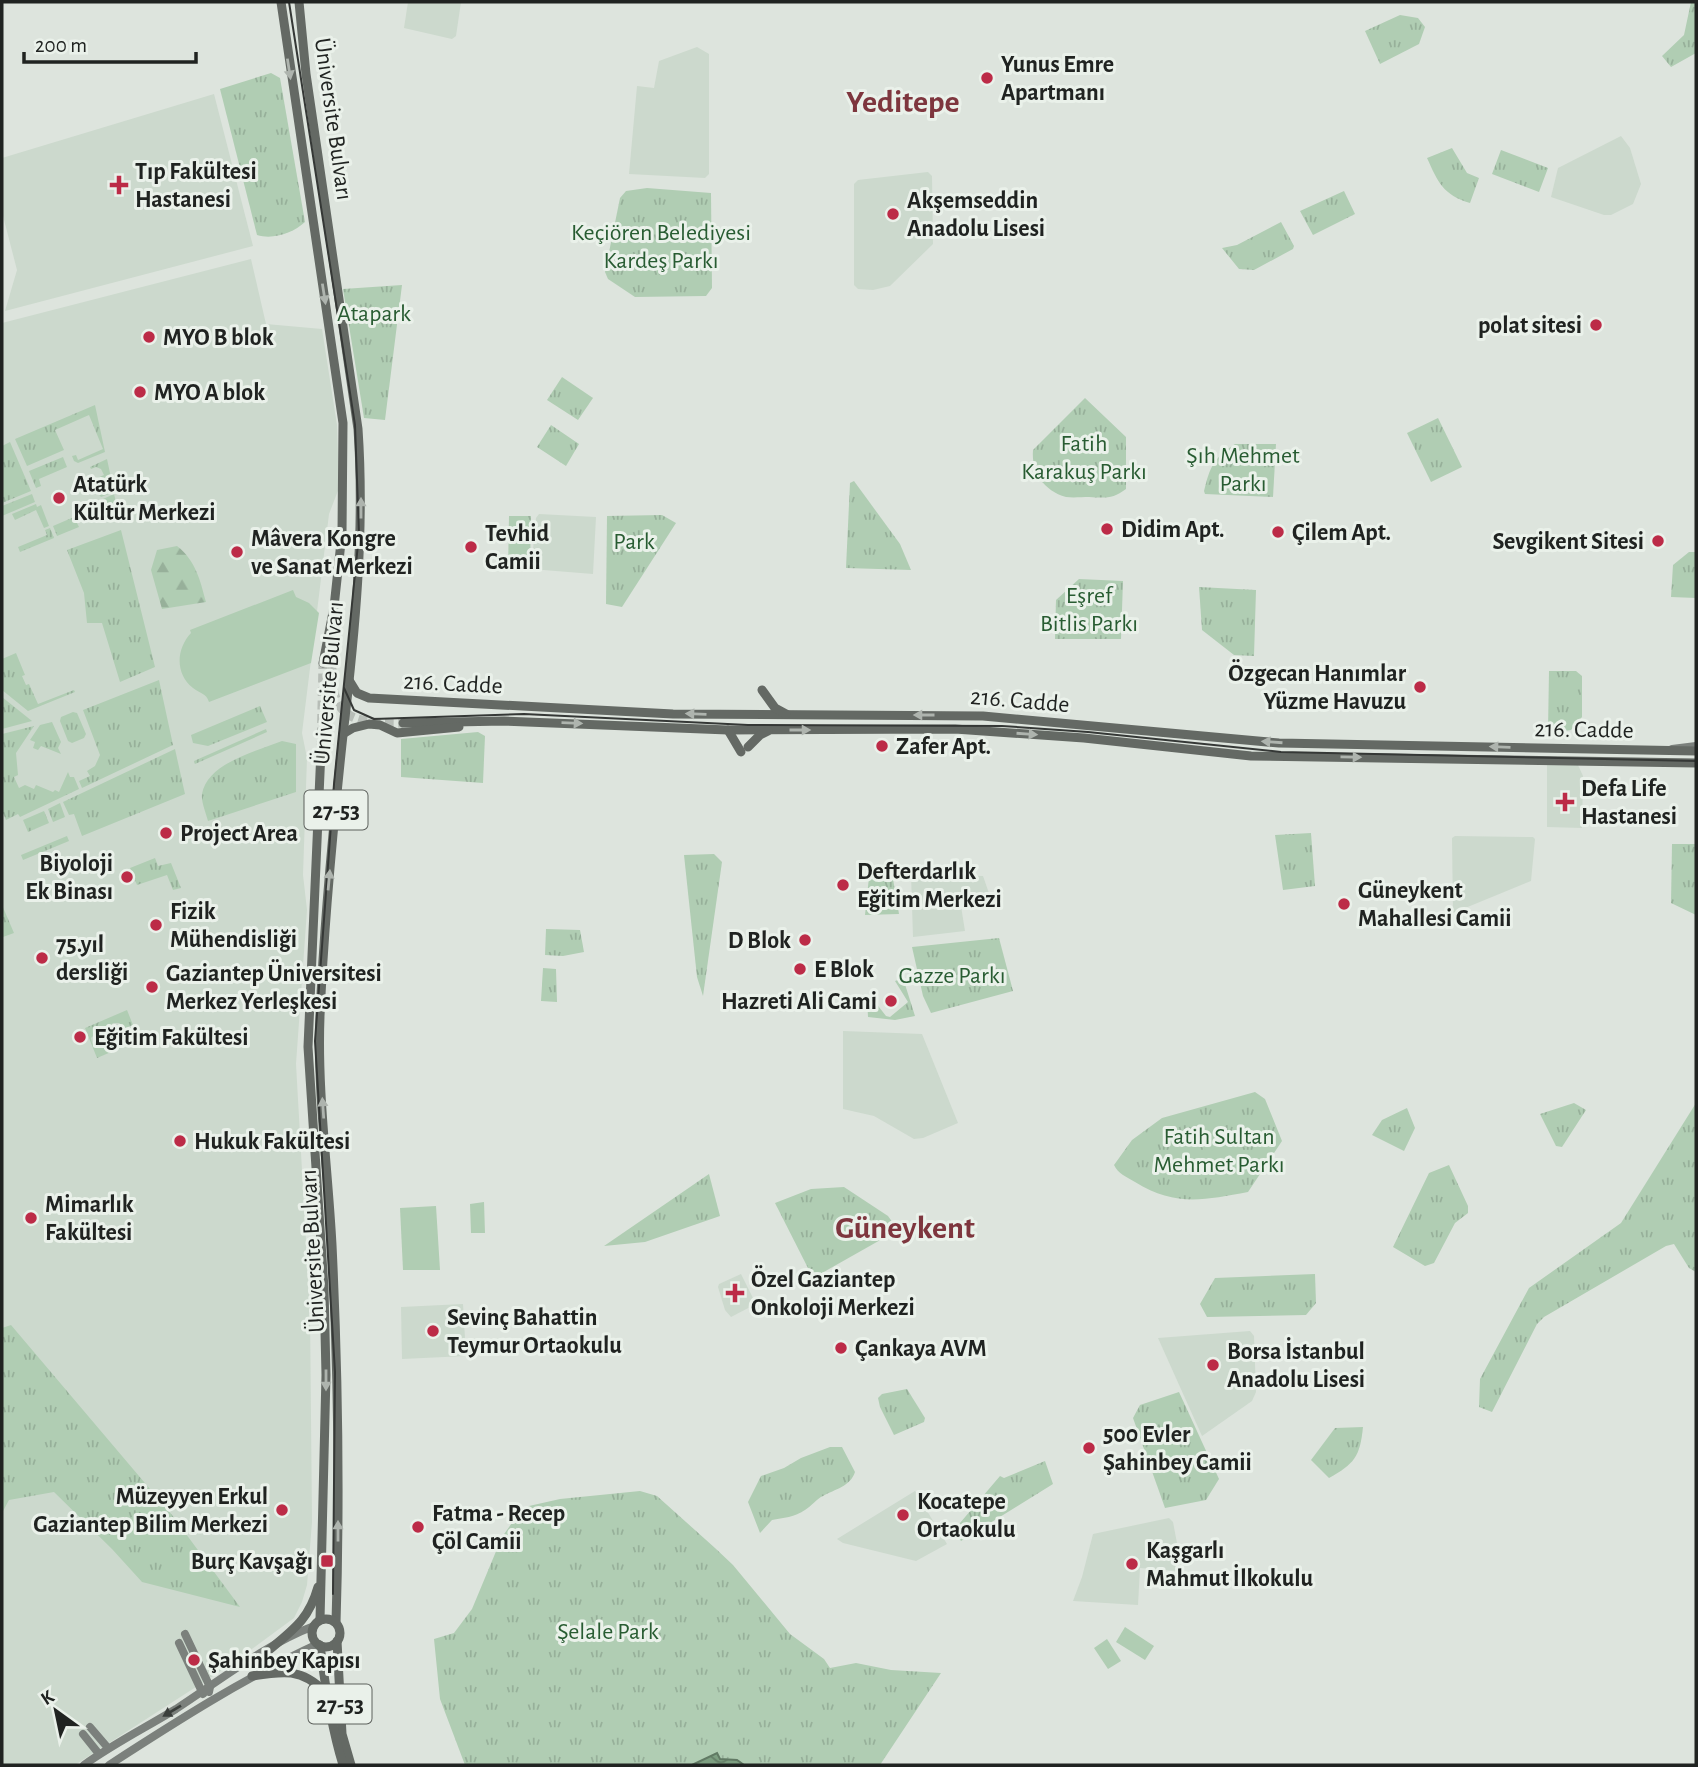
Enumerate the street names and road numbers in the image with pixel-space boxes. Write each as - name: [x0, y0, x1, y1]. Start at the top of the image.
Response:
- street label: Üniversite Bulvarı: [310, 36, 357, 202]
- street label: Üniversite Bulvarı: [309, 600, 348, 766]
- street label: 216. Cadde: [403, 669, 503, 699]
- street label: 216. Cadde: [969, 685, 1070, 717]
- street label: 216. Cadde: [1534, 717, 1634, 743]
- road number: 27-53: [304, 790, 368, 830]
- street label: Üniversite Bulvarı: [296, 1169, 329, 1333]
- road number: 27-53: [308, 1684, 372, 1723]

